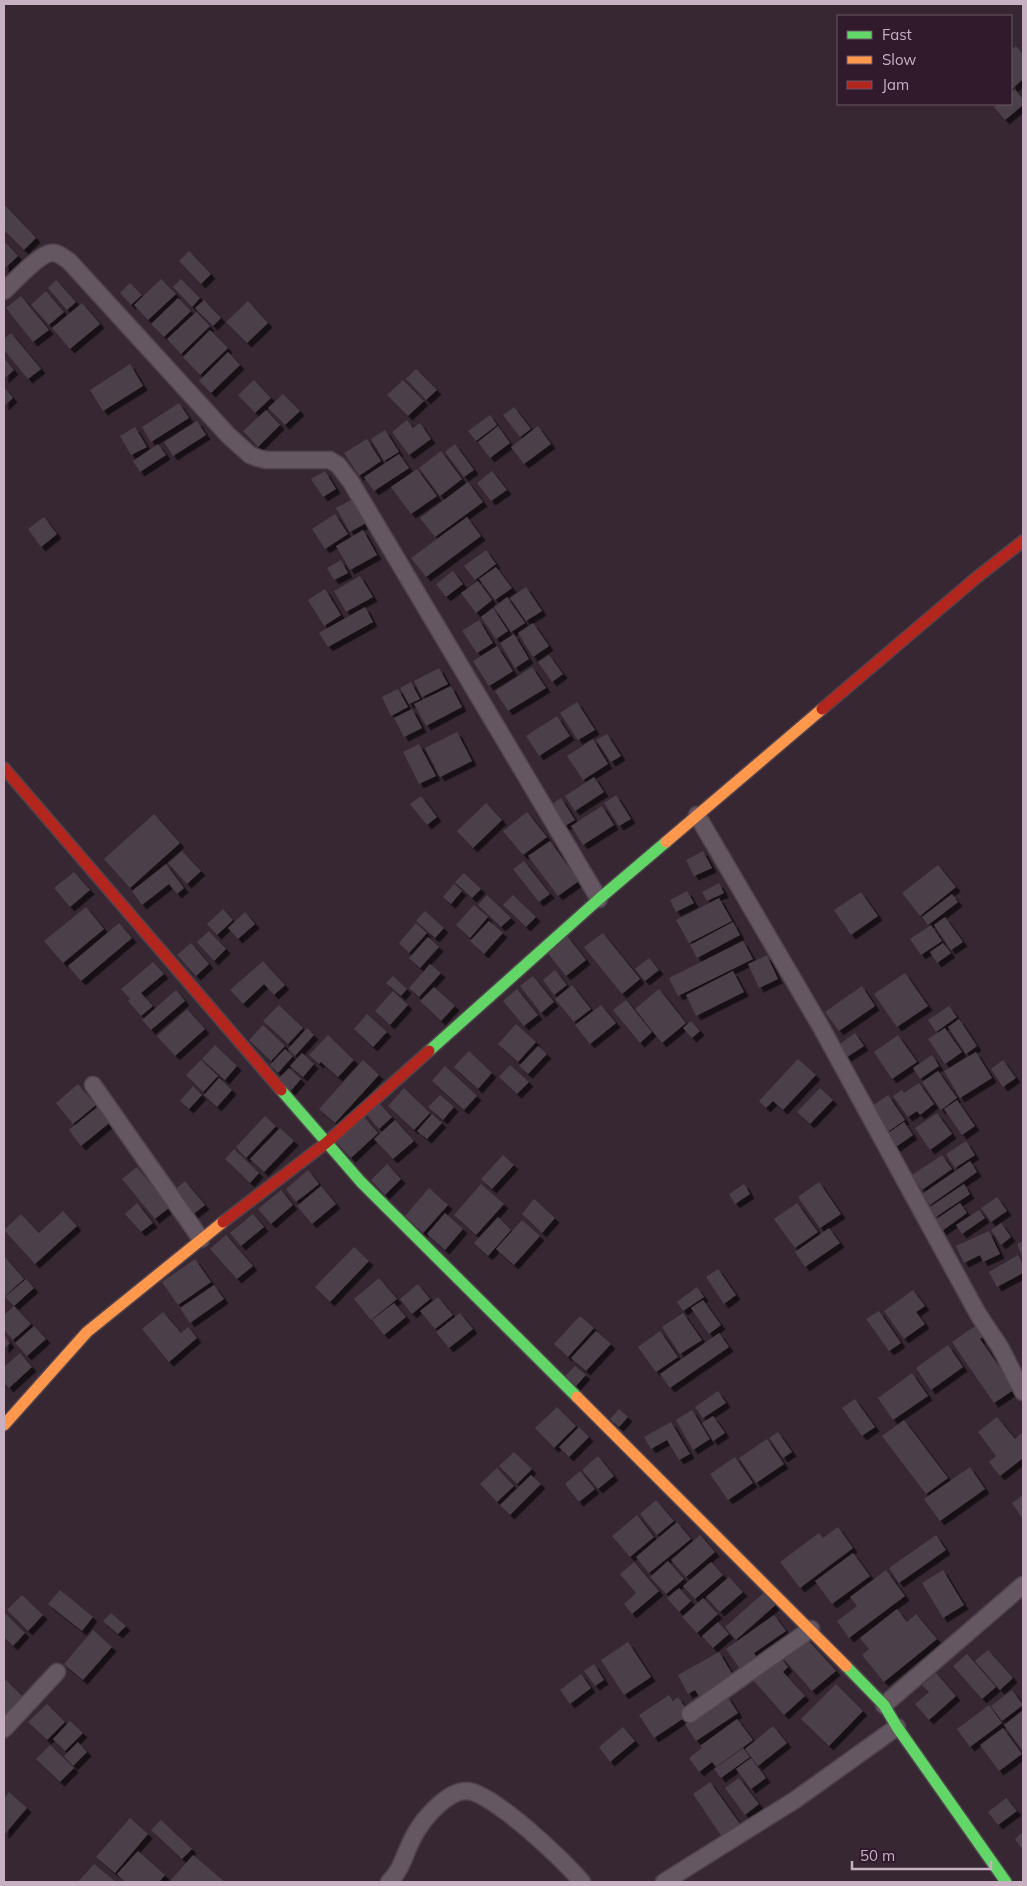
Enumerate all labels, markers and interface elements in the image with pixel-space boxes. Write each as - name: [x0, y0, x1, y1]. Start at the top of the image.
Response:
- legend: [837, 15, 1012, 105]
- text: Fast: [882, 25, 912, 44]
- text: Slow: [882, 50, 916, 69]
- text: Jam: [882, 75, 909, 94]
- scale bar: [852, 1838, 991, 1870]
- text: 50 m: [860, 1846, 895, 1865]

